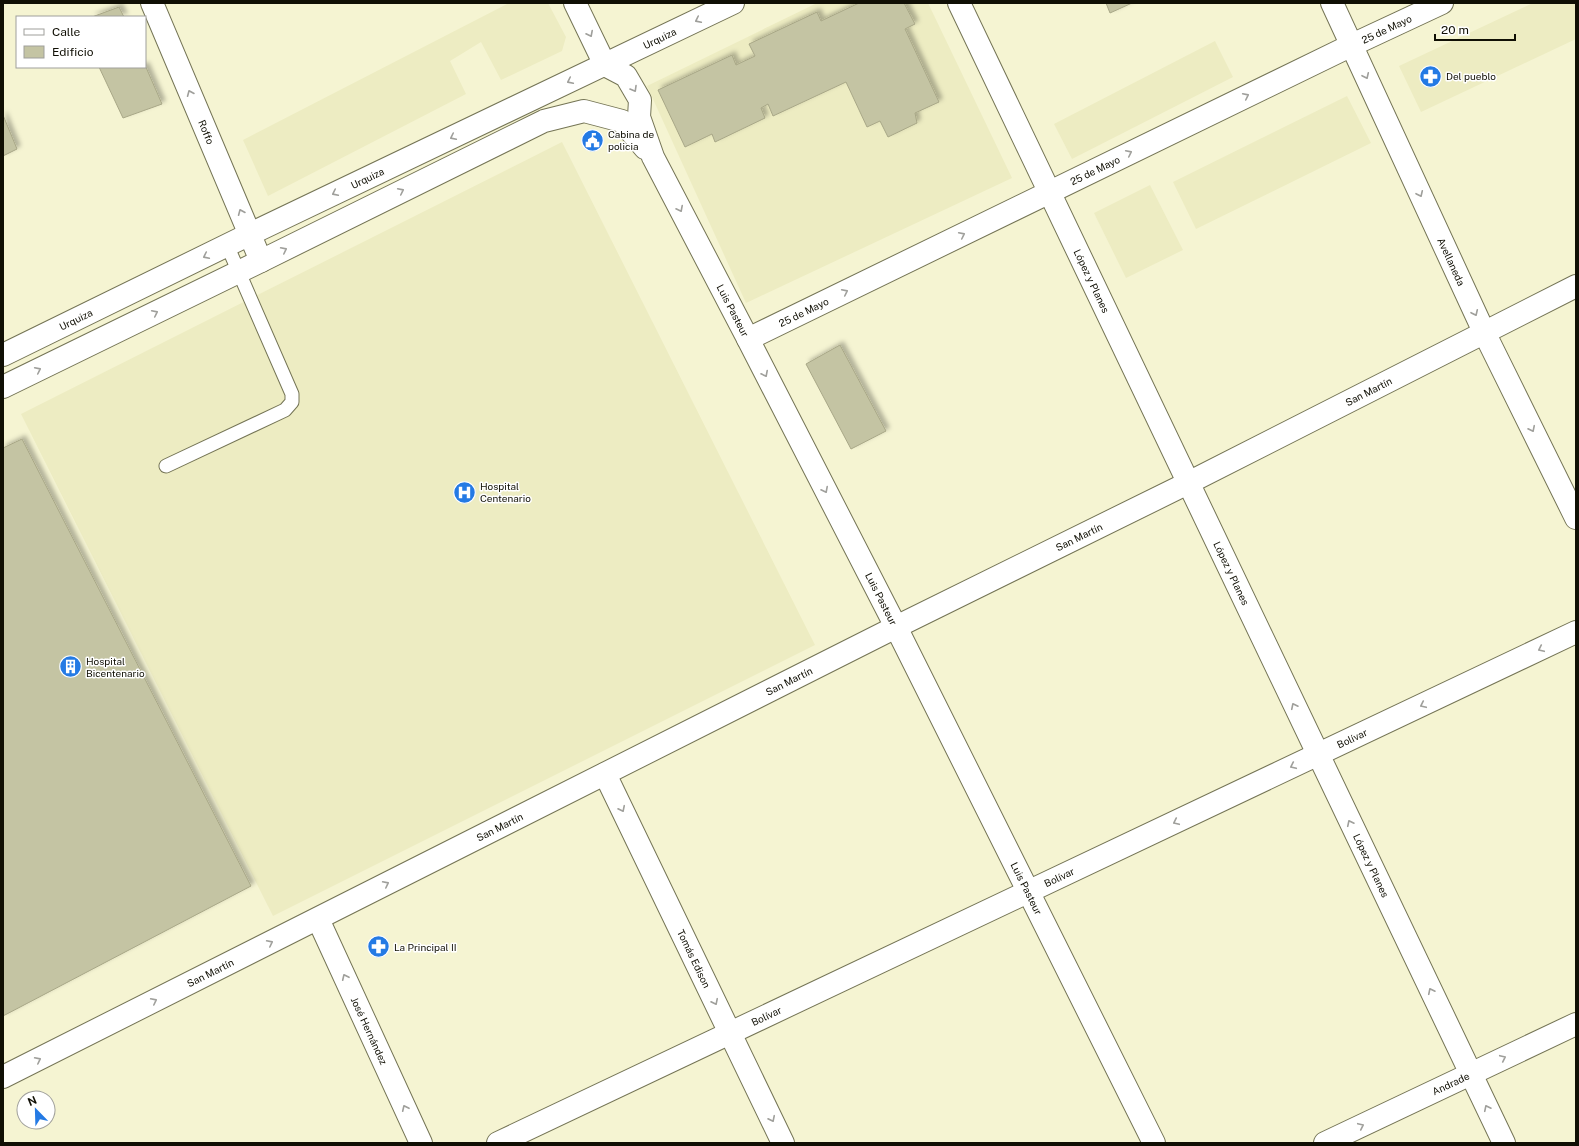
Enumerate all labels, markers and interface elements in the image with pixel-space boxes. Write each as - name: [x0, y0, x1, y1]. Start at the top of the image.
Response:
- street label: 25 de Mayo: [1360, 12, 1414, 46]
- one-way arrow: [695, 15, 703, 23]
- legend: [16, 16, 146, 68]
- scale bar: [1435, 16, 1515, 42]
- text: 20 m: [1441, 23, 1469, 37]
- text: Calle: [52, 25, 81, 39]
- street label: Urquiza: [641, 25, 678, 51]
- one-way arrow: [585, 29, 593, 37]
- text: Edificio: [52, 45, 94, 59]
- pharmacy icon: Del pueblo: [1417, 63, 1443, 89]
- place label: Del pueblo: [1446, 70, 1496, 82]
- one-way arrow: [1361, 72, 1369, 80]
- one-way arrow: [567, 76, 574, 84]
- one-way arrow: [629, 85, 636, 92]
- one-way arrow: [187, 89, 195, 96]
- one-way arrow: [1242, 93, 1250, 101]
- street label: Roffo: [196, 118, 217, 146]
- public building icon: Cabina de policia: [580, 127, 606, 153]
- place label: Cabina de policia: [608, 128, 654, 152]
- one-way arrow: [450, 132, 457, 140]
- one-way arrow: [1125, 150, 1133, 158]
- street label: 25 de Mayo: [1068, 153, 1122, 187]
- street label: Urquiza: [349, 165, 386, 191]
- one-way arrow: [332, 188, 340, 196]
- one-way arrow: [396, 188, 404, 196]
- one-way arrow: [1415, 190, 1423, 198]
- one-way arrow: [675, 204, 683, 212]
- one-way arrow: [238, 209, 246, 217]
- one-way arrow: [958, 232, 966, 240]
- street label: Avellaneda: [1435, 236, 1468, 288]
- one-way arrow: [280, 247, 288, 255]
- street label: López y Planes: [1072, 247, 1112, 315]
- one-way arrow: [202, 251, 210, 259]
- street label: Luis Pasteur: [714, 282, 752, 339]
- one-way arrow: [841, 289, 849, 297]
- street label: 25 de Mayo: [777, 295, 831, 329]
- street label: Urquiza: [57, 306, 94, 333]
- one-way arrow: [1470, 308, 1478, 316]
- one-way arrow: [151, 310, 158, 318]
- one-way arrow: [34, 367, 41, 375]
- one-way arrow: [761, 370, 768, 377]
- street label: San Martín: [1343, 374, 1394, 408]
- one-way arrow: [1527, 425, 1535, 433]
- hospital icon: Hospital Centenario: [452, 479, 478, 505]
- place label: Hospital Centenario: [480, 480, 531, 504]
- one-way arrow: [820, 485, 828, 493]
- street label: San Martín: [1054, 520, 1105, 553]
- street label: López y Planes: [1211, 539, 1252, 607]
- street label: Luis Pasteur: [863, 570, 900, 627]
- one-way arrow: [1537, 644, 1545, 652]
- building icon: Hospital Bicentenario: [58, 654, 84, 680]
- place label: Hospital Bicentenario: [86, 655, 145, 679]
- street label: San Martín: [764, 664, 814, 698]
- one-way arrow: [1420, 700, 1428, 708]
- one-way arrow: [1291, 702, 1299, 710]
- street label: Bolívar: [1335, 726, 1369, 751]
- one-way arrow: [1290, 761, 1297, 769]
- one-way arrow: [617, 805, 625, 812]
- street label: San Martín: [474, 810, 525, 844]
- one-way arrow: [1172, 817, 1180, 825]
- one-way arrow: [1348, 819, 1355, 827]
- street label: López y Planes: [1351, 832, 1392, 899]
- street label: Luis Pasteur: [1008, 860, 1045, 917]
- street label: Bolívar: [1042, 865, 1076, 889]
- one-way arrow: [382, 881, 389, 889]
- street label: Tomás Edison: [675, 927, 713, 990]
- pharmacy icon: La Principal II: [365, 934, 391, 960]
- one-way arrow: [266, 940, 273, 948]
- place label: La Principal II: [394, 941, 457, 953]
- street label: San Martín: [185, 956, 236, 989]
- one-way arrow: [341, 974, 349, 981]
- one-way arrow: [1428, 987, 1436, 995]
- street label: José Hernández: [349, 995, 390, 1067]
- one-way arrow: [150, 998, 157, 1006]
- one-way arrow: [710, 998, 718, 1005]
- street label: Bolívar: [749, 1003, 784, 1028]
- one-way arrow: [1499, 1055, 1507, 1063]
- one-way arrow: [34, 1057, 41, 1065]
- street label: Andrade: [1430, 1069, 1471, 1097]
- north arrow: [16, 1090, 56, 1130]
- text: N: [26, 1094, 38, 1108]
- one-way arrow: [402, 1104, 410, 1112]
- one-way arrow: [1484, 1105, 1492, 1112]
- one-way arrow: [767, 1115, 775, 1122]
- one-way arrow: [1356, 1123, 1364, 1131]

